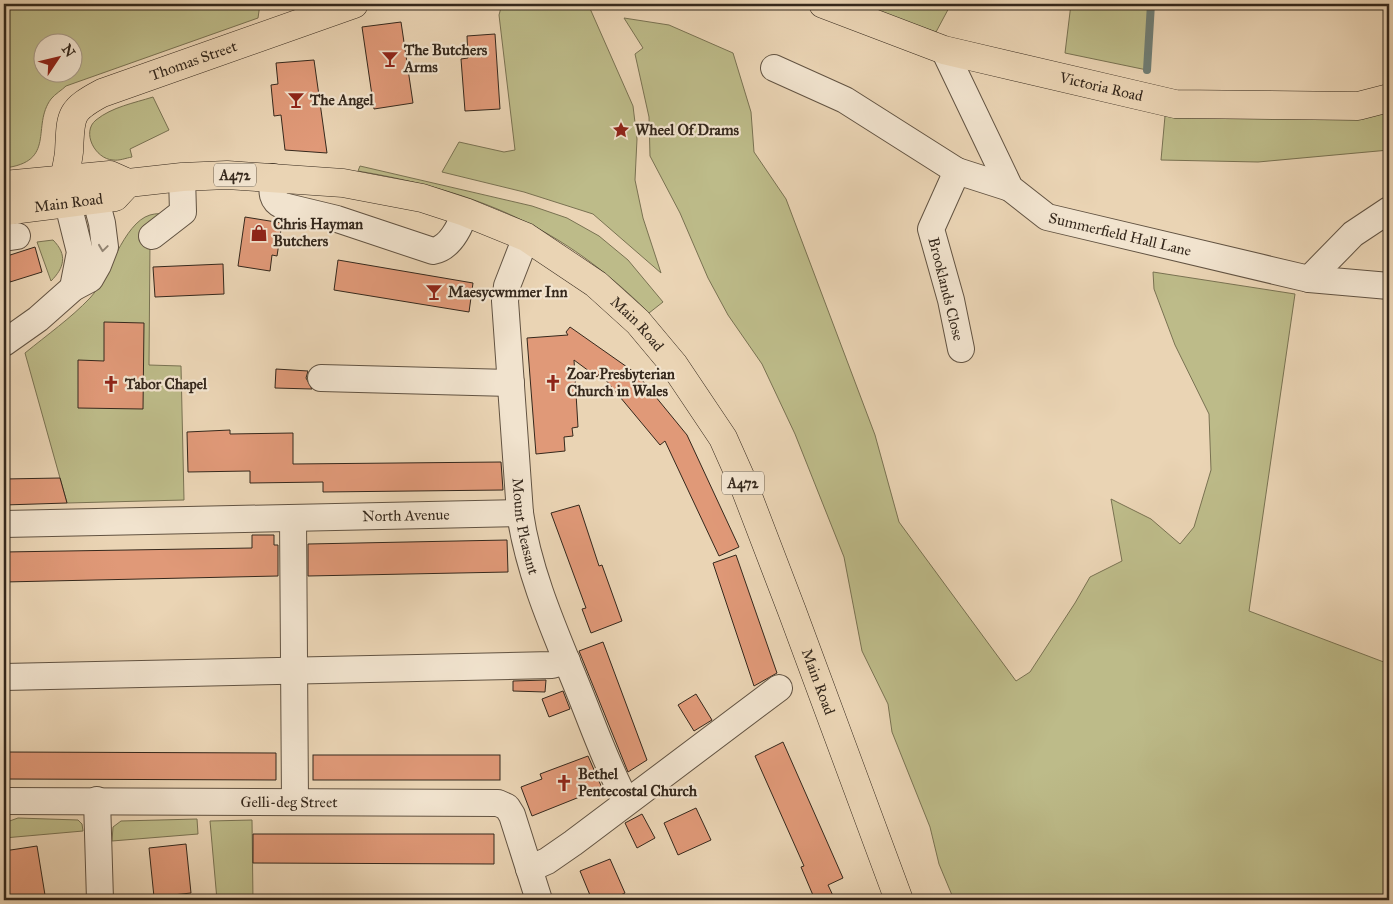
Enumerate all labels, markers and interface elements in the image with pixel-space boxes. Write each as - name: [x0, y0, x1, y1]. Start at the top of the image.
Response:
- north arrow: [32, 32, 82, 82]
- street label: Thomas Street: [147, 37, 240, 84]
- text: N: [58, 41, 79, 61]
- place label: The Butchers Arms: [403, 41, 488, 76]
- bar icon: The Butchers Arms: [380, 49, 400, 69]
- street label: Victoria Road: [1057, 68, 1145, 105]
- bar icon: The Angel: [286, 90, 306, 110]
- place label: The Angel: [309, 91, 375, 110]
- place icon: Wheel Of Drams: [611, 120, 631, 140]
- place label: Wheel Of Drams: [635, 121, 740, 139]
- road number: A472: [214, 164, 256, 186]
- street label: Main Road: [33, 190, 104, 216]
- street label: Summerfield Hall Lane: [1047, 209, 1193, 260]
- place label: Chris Hayman Butchers: [273, 215, 364, 250]
- shop icon: Chris Hayman Butchers: [249, 223, 269, 243]
- street label: Brooklands Close: [924, 235, 968, 343]
- one-way arrow: [98, 244, 109, 252]
- bar icon: Maesycwmmer Inn: [424, 282, 444, 302]
- place label: Maesycwmmer Inn: [448, 283, 568, 302]
- street label: Main Road: [607, 293, 668, 355]
- place label: Zoar Presbyterian Church in Wales: [567, 365, 676, 400]
- church icon: Zoar Presbyterian Church in Wales: [543, 373, 563, 393]
- church icon: Tabor Chapel: [101, 374, 121, 394]
- place label: Tabor Chapel: [124, 375, 208, 394]
- road number: A472: [722, 472, 764, 494]
- street label: Mount Pleasant: [509, 477, 543, 577]
- street label: North Avenue: [362, 505, 450, 525]
- street label: Main Road: [798, 646, 839, 718]
- place label: Bethel Pentecostal Church: [578, 765, 698, 800]
- church icon: Bethel Pentecostal Church: [554, 773, 574, 793]
- street label: Gelli-deg Street: [240, 793, 338, 811]

